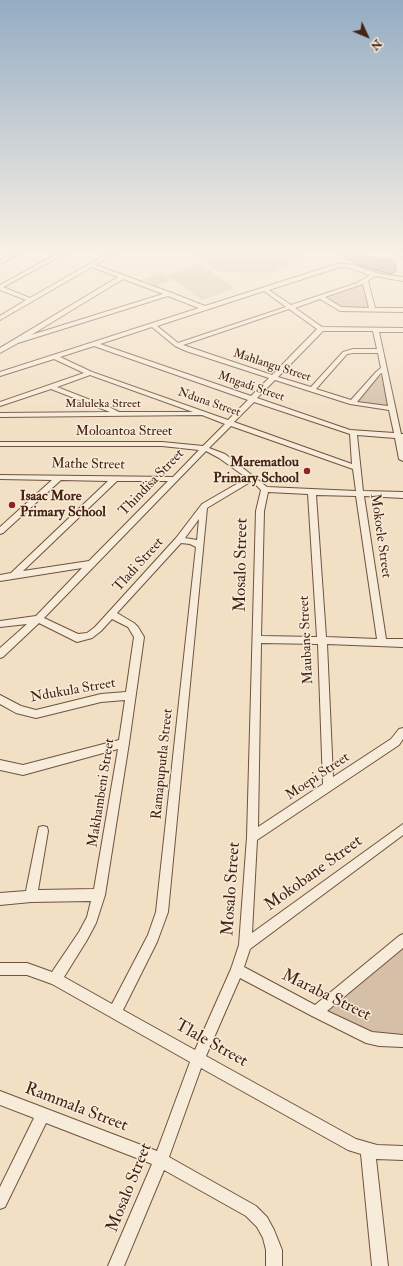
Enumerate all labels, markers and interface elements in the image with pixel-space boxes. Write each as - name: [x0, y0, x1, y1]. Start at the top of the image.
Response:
- north arrow: [347, 16, 387, 56]
- text: N: [368, 37, 384, 53]
- street label: Mahlangu Street: [231, 347, 313, 385]
- street label: Mngadi Street: [216, 369, 286, 405]
- street label: Nduna Street: [176, 386, 242, 420]
- street label: Maluleka Street: [65, 397, 141, 411]
- street label: Moloantoa Street: [76, 424, 172, 440]
- street label: Thindisa Street: [116, 446, 188, 520]
- place label: Marematlou Primary School: [213, 455, 299, 488]
- street label: Mathe Street: [51, 456, 125, 474]
- marker: Marematlou Primary School: [302, 466, 312, 476]
- place label: Isaac More Primary School: [20, 489, 106, 522]
- street label: Mokoele Street: [366, 493, 394, 579]
- marker: Isaac More Primary School: [7, 500, 17, 510]
- street label: Mosalo Street: [231, 518, 253, 612]
- street label: Tladi Street: [110, 534, 168, 596]
- street label: Maubane Street: [296, 595, 318, 685]
- street label: Ndukula Street: [29, 675, 117, 707]
- street label: Ramapuputla Street: [149, 708, 177, 820]
- street label: Makhambeni Street: [85, 737, 119, 849]
- street label: Moepi Street: [283, 750, 353, 804]
- street label: Mokobane Street: [261, 832, 367, 916]
- street label: Mosalo Street: [219, 841, 245, 937]
- street label: Maraba Street: [278, 966, 374, 1026]
- street label: Tlale Street: [171, 1016, 251, 1072]
- street label: Rammala Street: [22, 1079, 130, 1137]
- street label: Mosalo Street: [103, 1141, 157, 1235]

